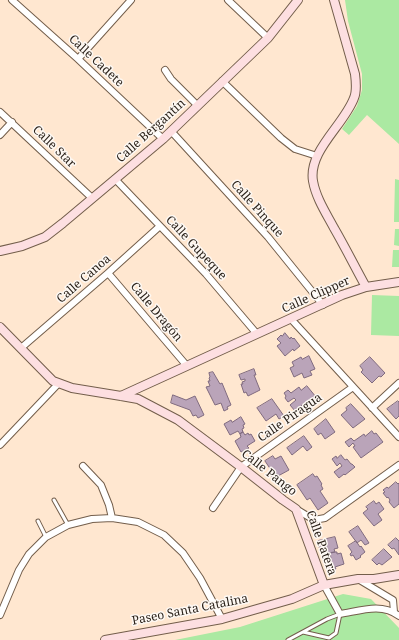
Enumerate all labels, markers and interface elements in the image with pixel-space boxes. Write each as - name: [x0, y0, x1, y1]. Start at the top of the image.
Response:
- street label: Calle Cadete: [66, 32, 126, 90]
- street label: Calle Bergantín: [114, 96, 188, 166]
- street label: Calle Star: [29, 123, 79, 171]
- street label: Calle Pinque: [228, 178, 286, 240]
- street label: Calle Gupeque: [163, 213, 229, 283]
- street label: Calle Canoa: [54, 252, 114, 306]
- street label: Calle Clipper: [280, 274, 352, 316]
- street label: Calle Dragón: [127, 279, 185, 345]
- street label: Calle Piragua: [255, 391, 325, 445]
- street label: Calle Pango: [238, 447, 300, 499]
- street label: Calle Patera: [303, 509, 339, 577]
- street label: Paseo Santa Catalina: [131, 592, 249, 628]

